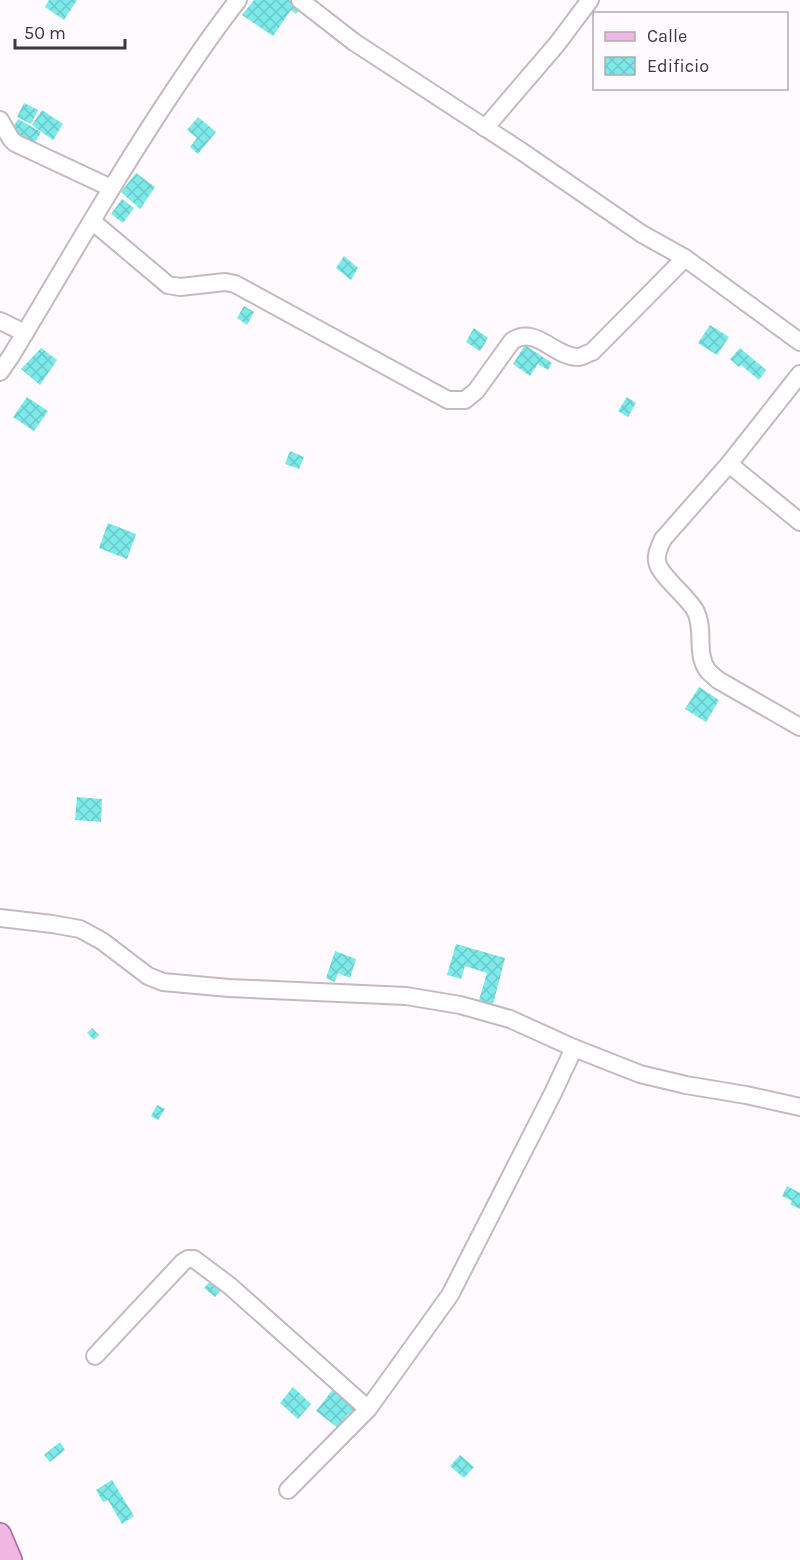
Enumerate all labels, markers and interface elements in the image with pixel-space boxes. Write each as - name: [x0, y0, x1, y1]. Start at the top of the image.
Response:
- scale bar: [15, 12, 124, 50]
- legend: [593, 12, 788, 90]
- text: 50 m: [24, 22, 66, 44]
- text: Calle: [647, 25, 687, 47]
- text: Edificio: [647, 55, 709, 77]

